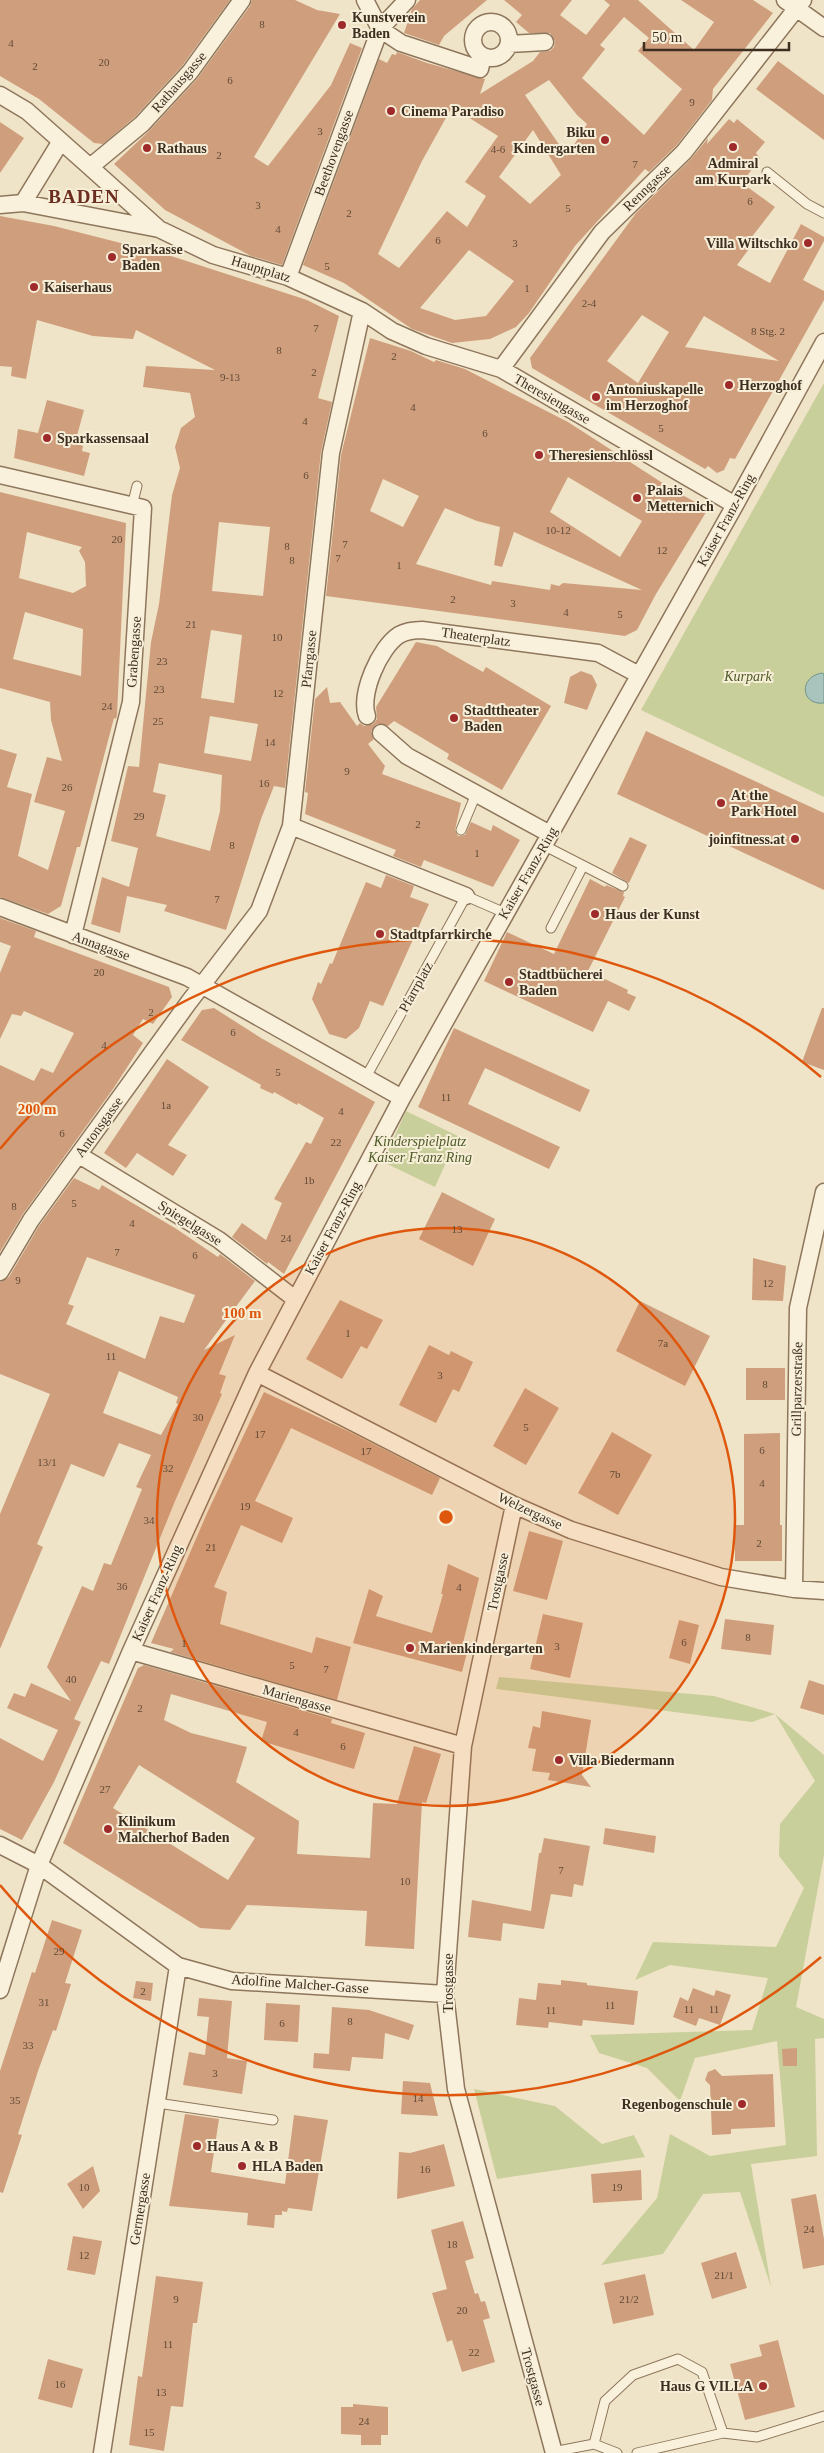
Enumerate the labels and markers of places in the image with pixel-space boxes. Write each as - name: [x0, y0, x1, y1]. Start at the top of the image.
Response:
- place label: Kunstverein Baden: [352, 10, 426, 41]
- marker: Kunstverein Baden: [336, 19, 348, 31]
- place label: Cinema Paradiso: [401, 104, 504, 119]
- marker: Cinema Paradiso: [385, 105, 397, 117]
- place label: Biku Kindergarten: [513, 125, 595, 156]
- marker: Biku Kindergarten: [599, 134, 611, 146]
- place label: Rathaus: [157, 141, 207, 156]
- marker: Admiral am Kurpark: [727, 141, 739, 153]
- marker: Rathaus: [141, 142, 153, 154]
- place label: Admiral am Kurpark: [695, 156, 771, 187]
- place label: Villa Wiltschko: [706, 236, 798, 251]
- marker: Villa Wiltschko: [802, 237, 814, 249]
- place label: Sparkasse Baden: [122, 242, 183, 273]
- marker: Sparkasse Baden: [106, 251, 118, 263]
- place label: Kaiserhaus: [44, 280, 112, 295]
- marker: Kaiserhaus: [28, 281, 40, 293]
- place label: Herzoghof: [739, 378, 802, 393]
- marker: Herzoghof: [723, 379, 735, 391]
- place label: Antoniuskapelle im Herzoghof: [606, 382, 703, 413]
- marker: Antoniuskapelle im Herzoghof: [590, 391, 602, 403]
- place label: Sparkassensaal: [57, 431, 149, 446]
- marker: Sparkassensaal: [41, 432, 53, 444]
- place label: Theresienschlössl: [549, 448, 653, 463]
- marker: Theresienschlössl: [533, 449, 545, 461]
- place label: Palais Metternich: [647, 483, 714, 514]
- marker: Palais Metternich: [631, 492, 643, 504]
- place label: Stadttheater Baden: [464, 703, 539, 734]
- marker: Stadttheater Baden: [448, 712, 460, 724]
- place label: At the Park Hotel: [731, 788, 797, 819]
- marker: At the Park Hotel: [715, 797, 727, 809]
- place label: joinfitness.at: [707, 832, 785, 847]
- marker: joinfitness.at: [789, 833, 801, 845]
- place label: Haus der Kunst: [605, 907, 700, 922]
- marker: Haus der Kunst: [589, 908, 601, 920]
- place label: Stadtpfarrkirche: [390, 927, 492, 942]
- marker: Stadtpfarrkirche: [374, 928, 386, 940]
- place label: Stadtbücherei Baden: [519, 967, 603, 998]
- marker: Stadtbücherei Baden: [503, 976, 515, 988]
- centre of rings: [437, 1508, 455, 1526]
- place label: Marienkindergarten: [420, 1641, 543, 1656]
- marker: Marienkindergarten: [404, 1642, 416, 1654]
- place label: Villa Biedermann: [569, 1753, 675, 1768]
- marker: Villa Biedermann: [553, 1754, 565, 1766]
- place label: Klinikum Malcherhof Baden: [118, 1814, 230, 1845]
- marker: Klinikum Malcherhof Baden: [102, 1823, 114, 1835]
- place label: Regenbogenschule: [622, 2097, 732, 2112]
- marker: Regenbogenschule: [736, 2098, 748, 2110]
- place label: Haus A & B: [207, 2139, 278, 2154]
- marker: Haus A & B: [191, 2140, 203, 2152]
- place label: HLA Baden: [252, 2159, 323, 2174]
- marker: HLA Baden: [236, 2160, 248, 2172]
- place label: Haus G VILLA: [660, 2379, 754, 2394]
- marker: Haus G VILLA: [757, 2380, 769, 2392]

